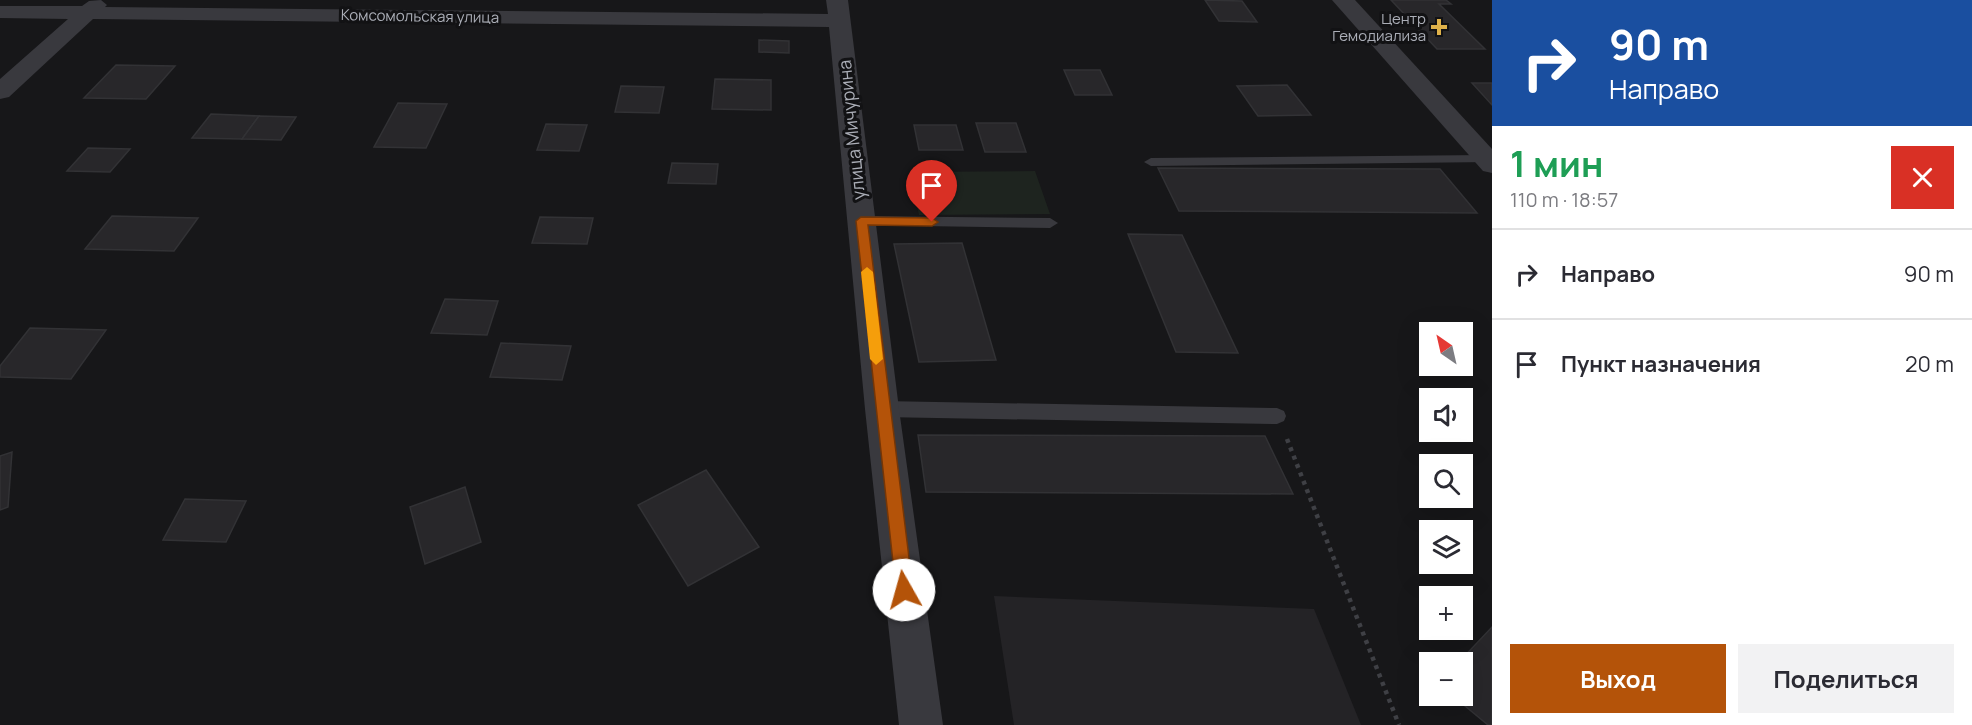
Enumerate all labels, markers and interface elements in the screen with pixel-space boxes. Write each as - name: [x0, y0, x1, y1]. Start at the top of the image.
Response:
- street label: Комсомольская улица: [341, 4, 499, 28]
- place label: Центр Гемодиализа: [1332, 8, 1426, 46]
- text: 90 m: [1609, 15, 1709, 73]
- marker: Центр Гемодиализа: [1430, 18, 1448, 36]
- icon: right: [1510, 24, 1588, 102]
- street label: улица Мичурина: [832, 59, 870, 201]
- text: Направо: [1609, 70, 1719, 107]
- text: 1 мин: [1510, 139, 1603, 188]
- button: close: [1891, 146, 1954, 209]
- pin: [906, 160, 957, 222]
- icon: arrive: [915, 169, 948, 202]
- text: 110 m · 18:57: [1510, 186, 1618, 213]
- icon: right: [1510, 258, 1543, 291]
- text: Направо: [1561, 259, 1655, 289]
- text: 90 m: [1904, 259, 1954, 289]
- north arrow: [1419, 322, 1473, 376]
- map controls: [1419, 322, 1473, 706]
- icon: arrive: [1510, 348, 1543, 381]
- text: Пункт назначения: [1561, 349, 1761, 379]
- text: 20 m: [1905, 349, 1954, 379]
- button: sound: [1419, 388, 1473, 442]
- button: search: [1419, 454, 1473, 508]
- button: layers: [1419, 520, 1473, 574]
- position arrow: [872, 558, 936, 622]
- button: +: [1419, 586, 1473, 640]
- button: Выход: [1510, 644, 1726, 713]
- button: Поделиться: [1738, 644, 1954, 713]
- button: −: [1419, 652, 1473, 706]

